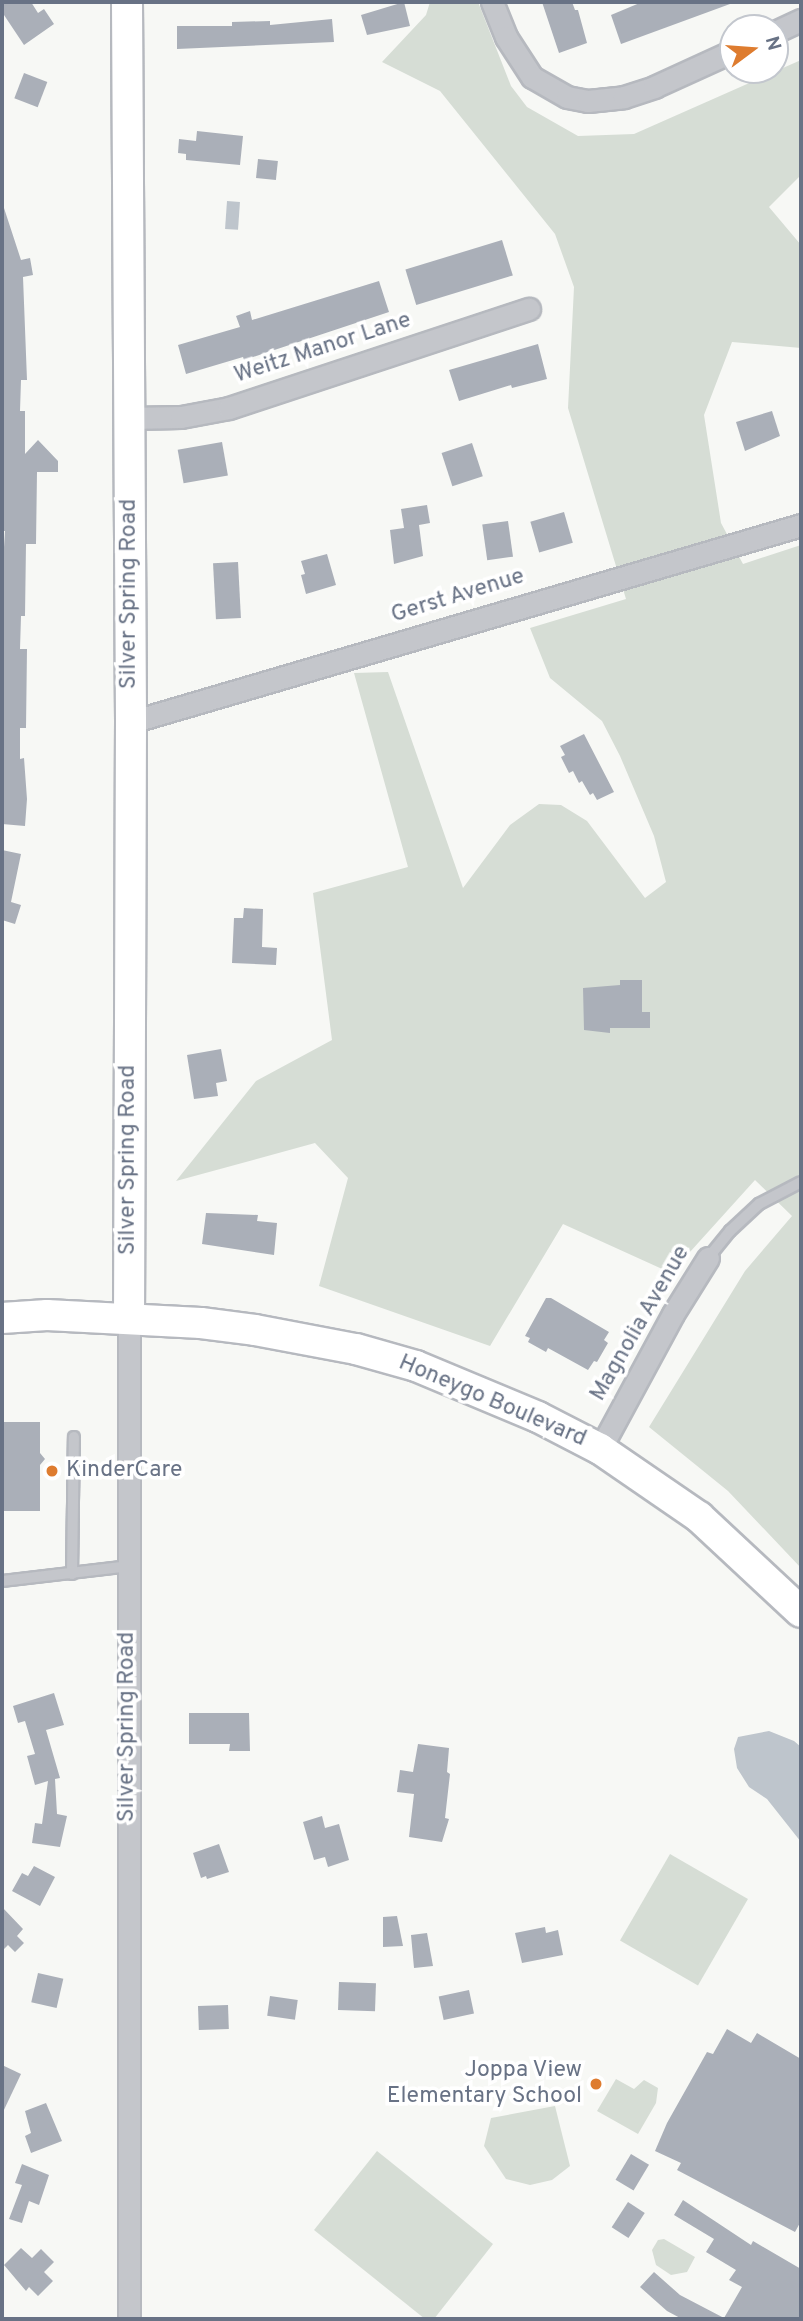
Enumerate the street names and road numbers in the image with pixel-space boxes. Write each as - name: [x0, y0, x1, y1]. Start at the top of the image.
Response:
- street label: Weitz Manor Lane: [231, 307, 415, 391]
- street label: Silver Spring Road: [116, 499, 144, 689]
- street label: Gerst Avenue: [388, 564, 528, 630]
- street label: Silver Spring Road: [115, 1065, 143, 1255]
- street label: Magnolia Avenue: [585, 1241, 697, 1407]
- street label: Honeygo Boulevard: [394, 1350, 590, 1454]
- street label: Silver Spring Road: [114, 1632, 142, 1822]

